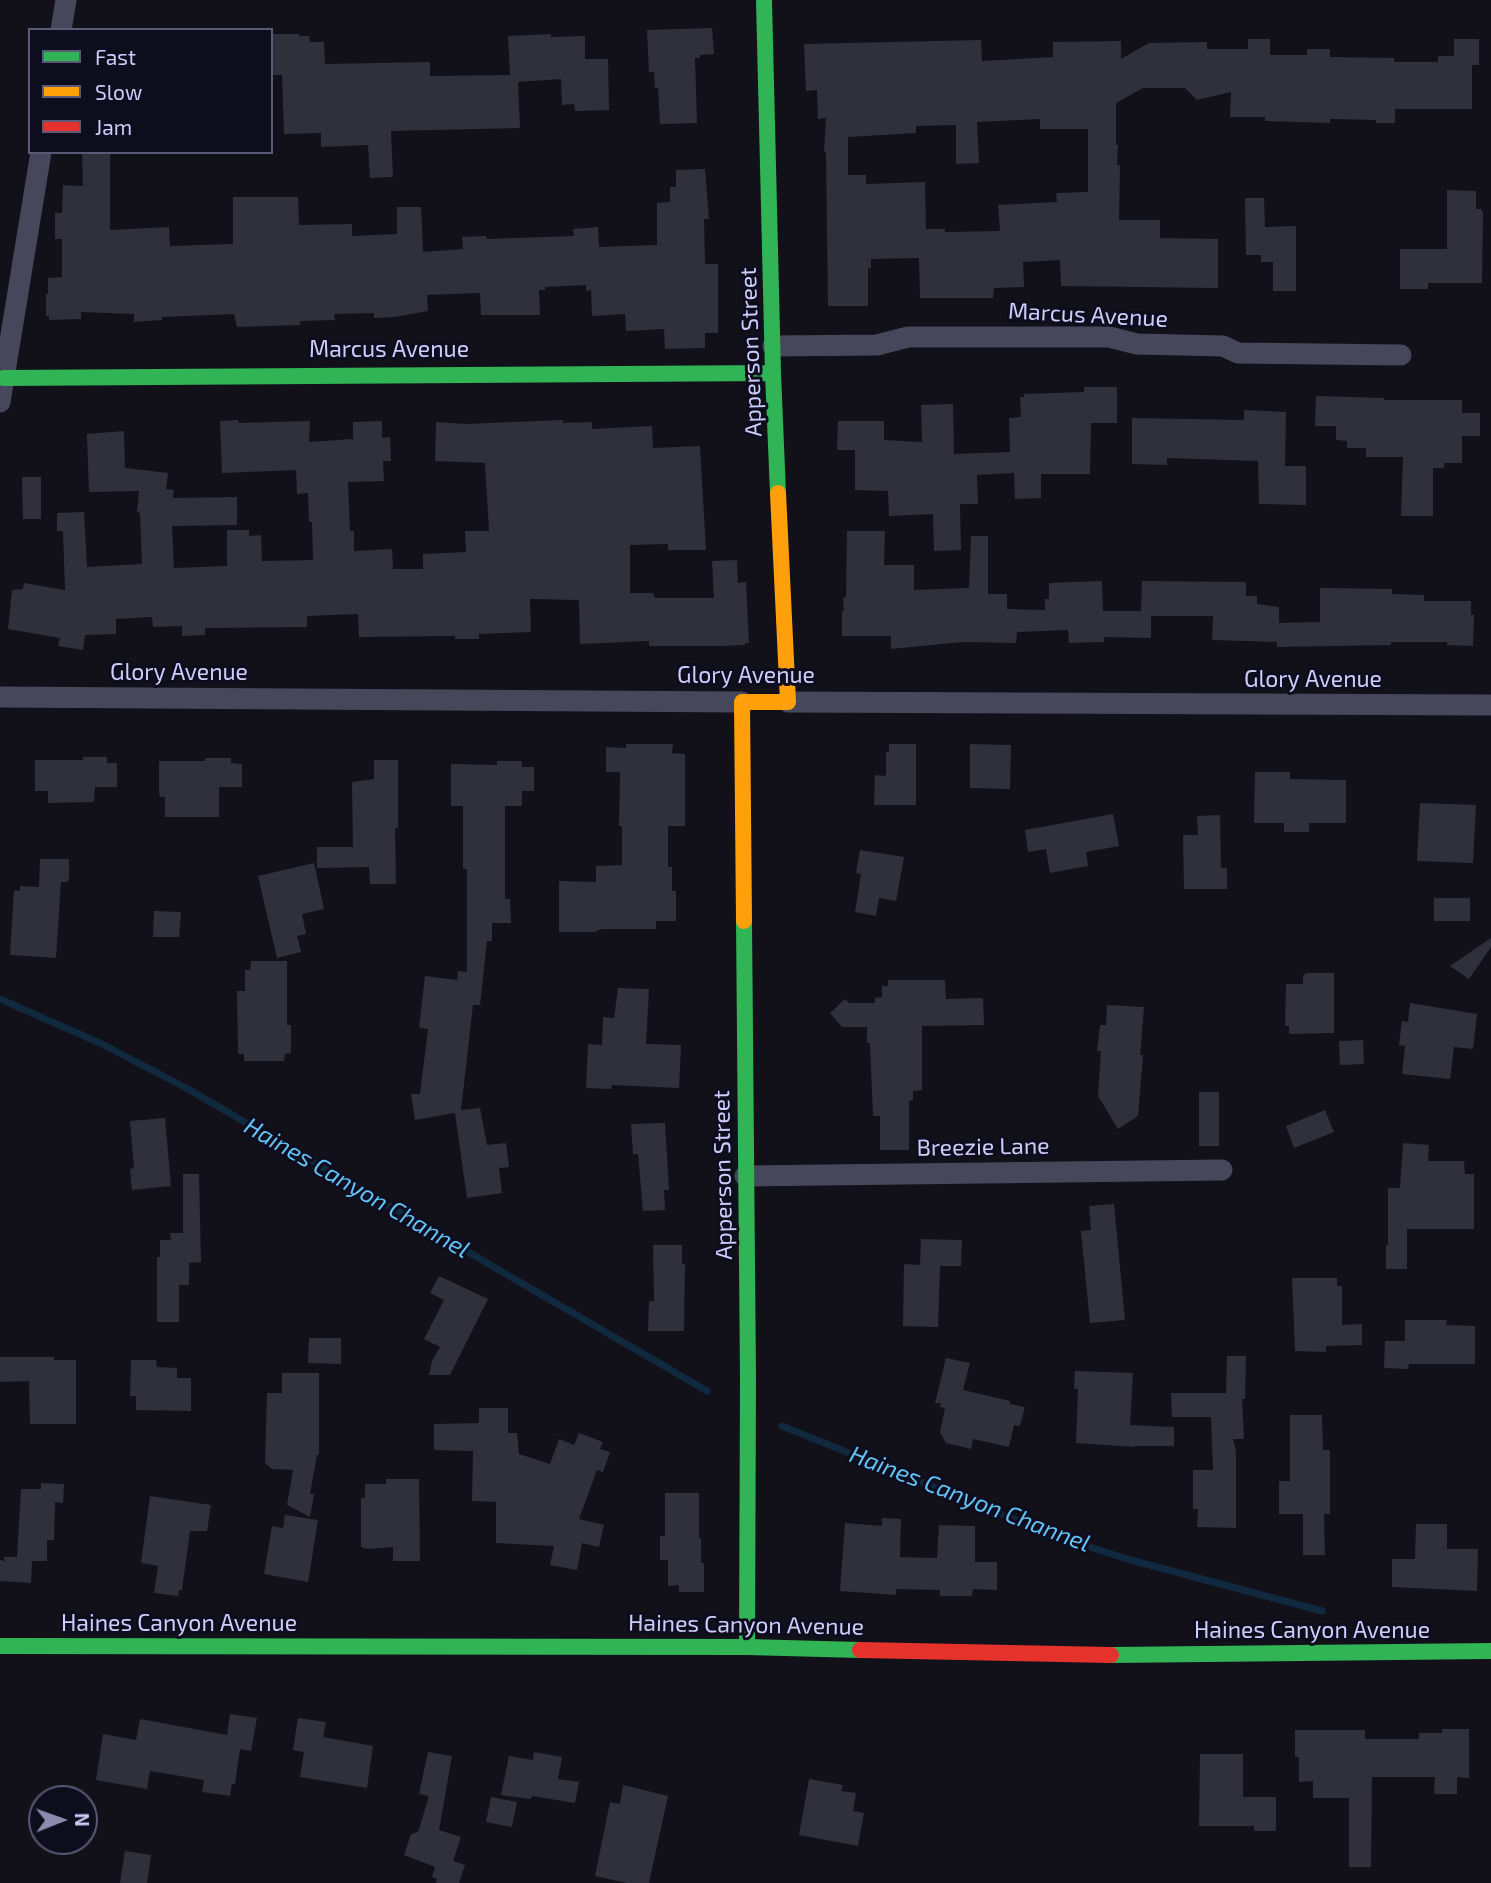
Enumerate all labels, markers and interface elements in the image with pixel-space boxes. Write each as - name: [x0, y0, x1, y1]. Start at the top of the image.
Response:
- legend: [28, 28, 273, 154]
- text: Fast: [95, 44, 136, 69]
- text: Slow: [95, 79, 142, 104]
- text: Jam: [95, 114, 132, 139]
- street label: Apperson Street: [734, 267, 768, 437]
- street label: Marcus Avenue: [1007, 297, 1169, 333]
- street label: Marcus Avenue: [309, 335, 469, 363]
- street label: Glory Avenue: [110, 658, 248, 686]
- street label: Glory Avenue: [677, 661, 815, 689]
- street label: Glory Avenue: [1244, 665, 1382, 693]
- street label: Apperson Street: [708, 1090, 738, 1260]
- water label: Haines Canyon Channel: [239, 1112, 475, 1264]
- street label: Breezie Lane: [916, 1132, 1050, 1162]
- water label: Haines Canyon Channel: [846, 1440, 1094, 1558]
- street label: Haines Canyon Avenue: [61, 1609, 297, 1637]
- street label: Haines Canyon Avenue: [628, 1609, 864, 1641]
- street label: Haines Canyon Avenue: [1194, 1616, 1430, 1644]
- north arrow: [28, 1785, 98, 1855]
- text: N: [71, 1813, 94, 1827]

